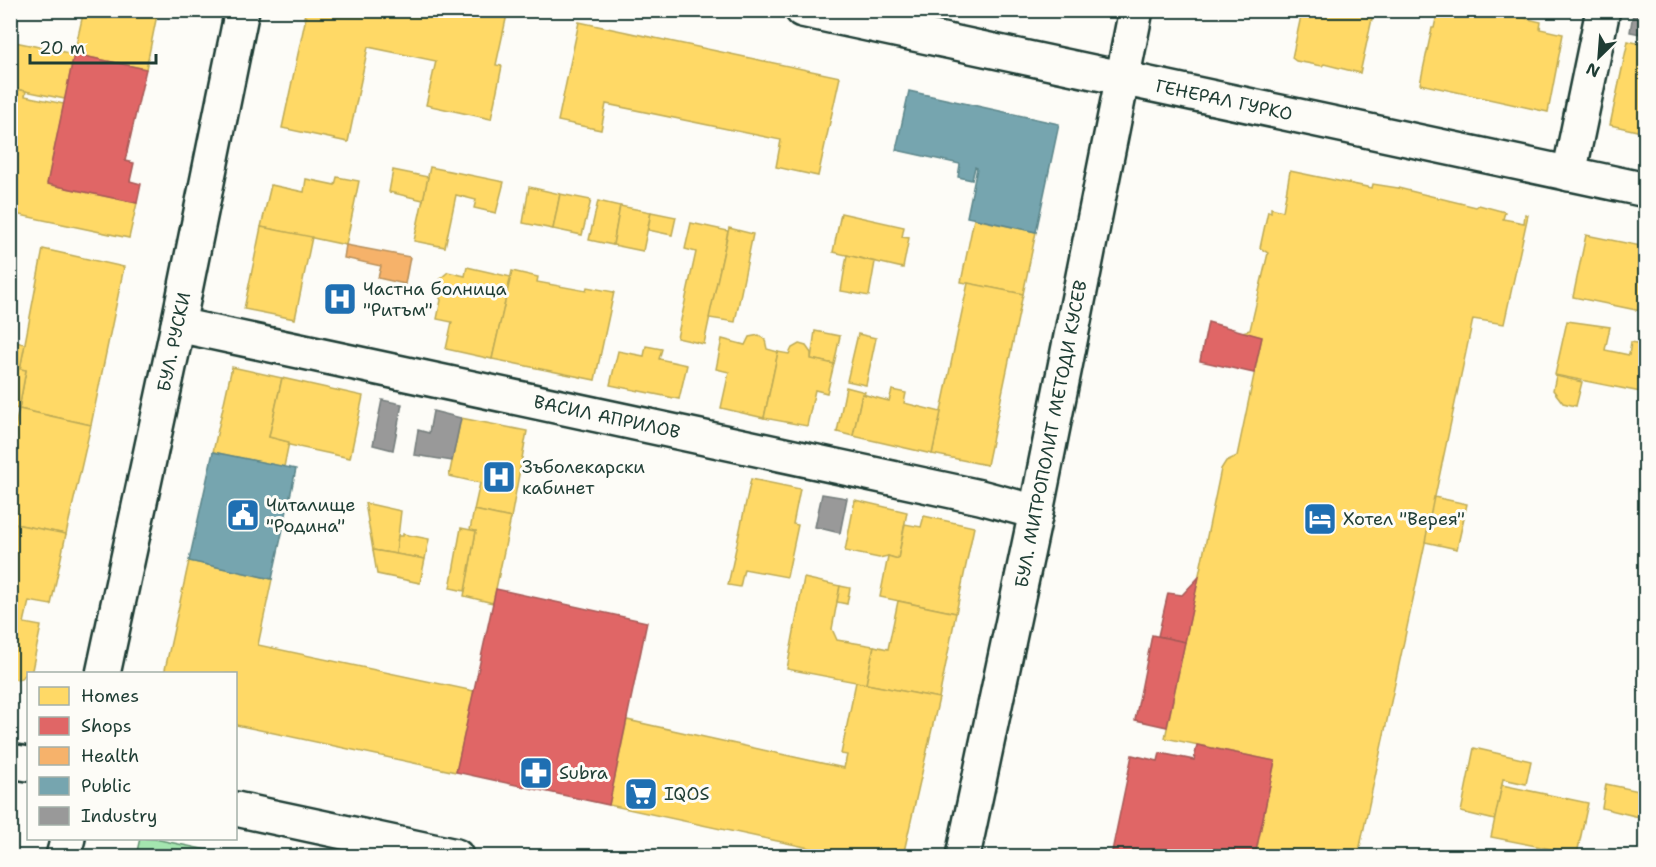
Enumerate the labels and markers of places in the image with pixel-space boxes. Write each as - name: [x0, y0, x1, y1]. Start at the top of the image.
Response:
- place label: Частна болница "Ритъм": [363, 277, 507, 322]
- hospital icon: Частна болница "Ритъм": [322, 281, 358, 317]
- place label: Зъболекарски кабинет: [522, 455, 645, 500]
- hospital icon: Зъболекарски кабинет: [481, 459, 517, 495]
- place label: Читалище "Родина": [266, 493, 356, 538]
- public building icon: Читалище "Родина": [225, 497, 261, 533]
- hotel icon: Хотел "Верея": [1302, 501, 1338, 537]
- place label: Хотел "Верея": [1343, 507, 1465, 531]
- pharmacy icon: Subra: [518, 755, 554, 791]
- place label: Subra: [559, 761, 608, 785]
- supermarket icon: IQOS: [623, 776, 659, 812]
- place label: IQOS: [664, 782, 709, 806]

